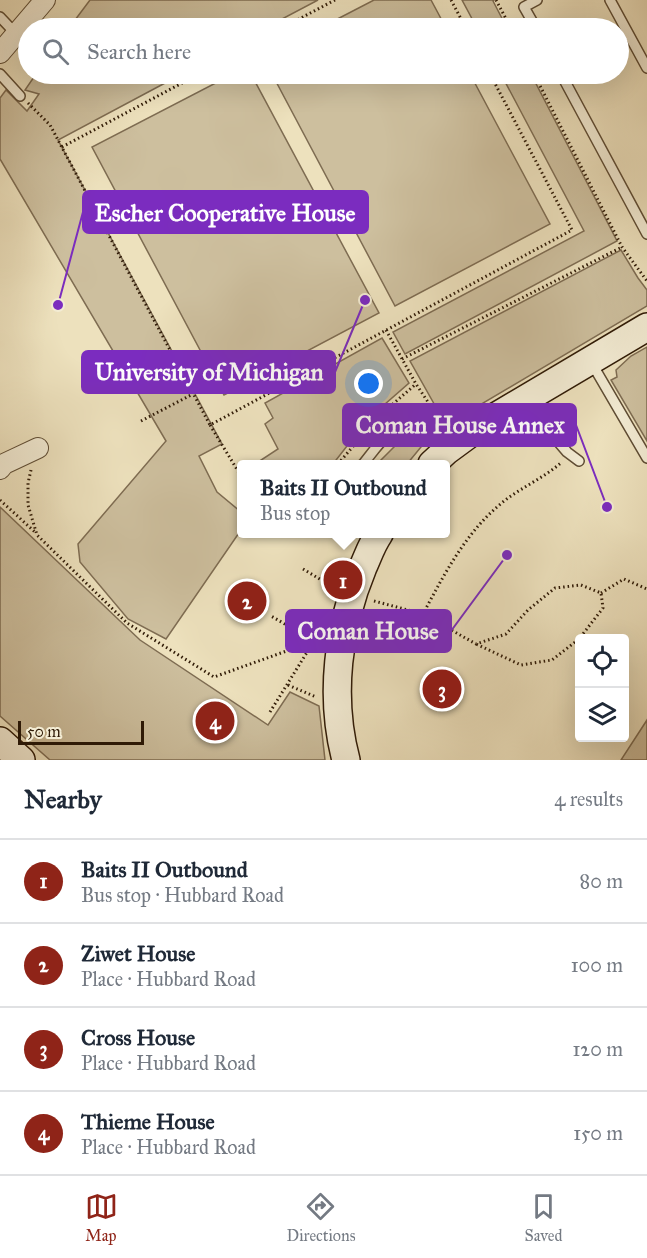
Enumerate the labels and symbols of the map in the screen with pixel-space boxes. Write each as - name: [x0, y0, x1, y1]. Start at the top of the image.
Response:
- callout: Escher Cooperative House: [83, 191, 368, 233]
- text: Escher Cooperative House: [94, 198, 356, 228]
- callout: University of Michigan: [82, 351, 335, 393]
- text: University of Michigan: [94, 357, 324, 387]
- your location: [354, 369, 383, 398]
- callout: Coman House Annex: [343, 404, 576, 446]
- text: Coman House Annex: [355, 410, 565, 440]
- pin: 1: [324, 558, 362, 602]
- pin: 2: [228, 578, 266, 624]
- callout: Coman House: [286, 610, 451, 652]
- text: Coman House: [297, 616, 439, 646]
- pin: 3: [422, 666, 462, 712]
- pin: 4: [196, 698, 234, 744]
- scale bar: [18, 718, 144, 746]

